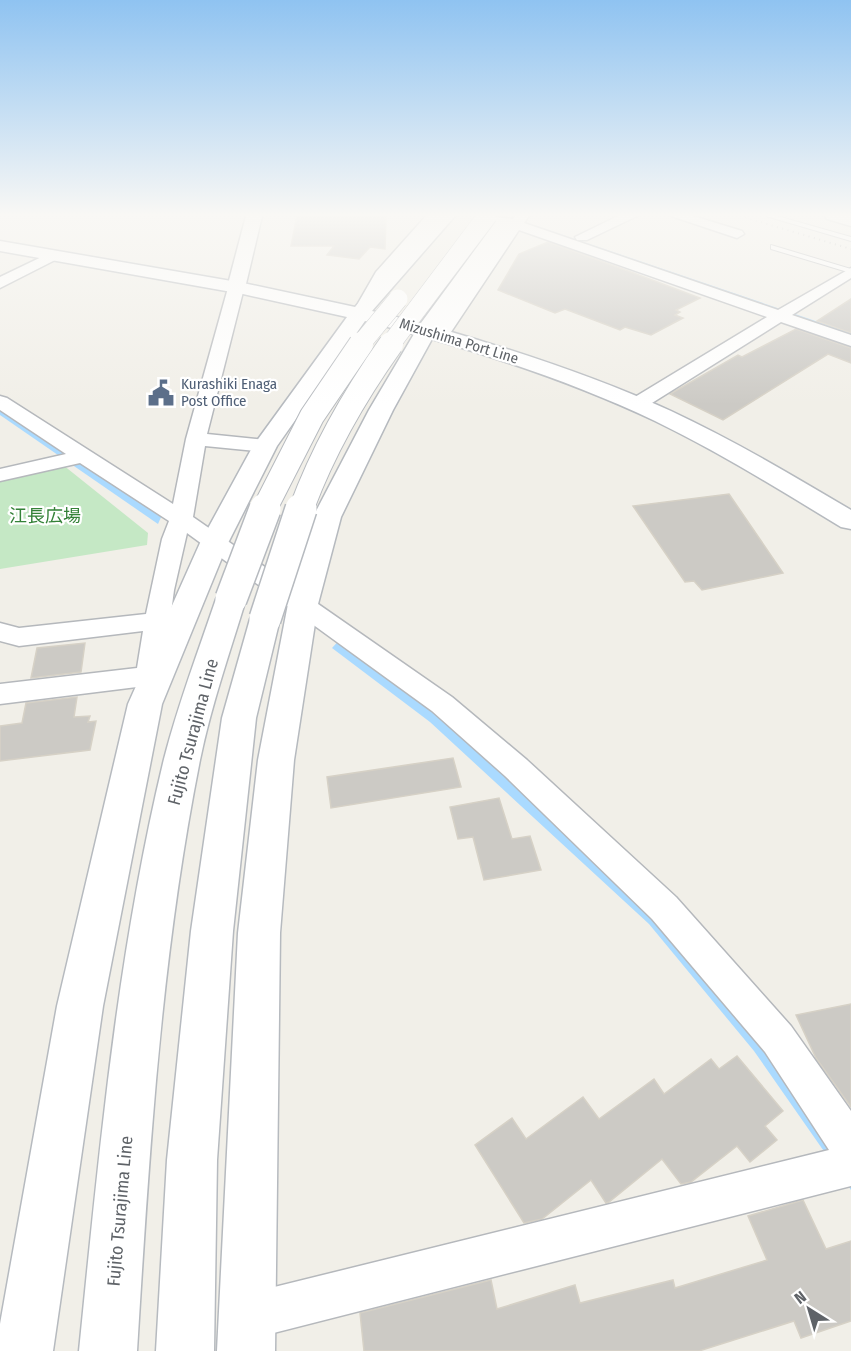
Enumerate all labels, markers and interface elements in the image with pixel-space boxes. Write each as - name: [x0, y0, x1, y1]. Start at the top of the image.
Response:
- street label: Mizushima Port Line: [397, 314, 521, 368]
- place label: Kurashiki Enaga Post Office: [181, 375, 277, 410]
- public building icon: Kurashiki Enaga Post Office: [146, 378, 176, 408]
- park label: 江長広場: [9, 505, 81, 527]
- street label: Fujito Tsurajima Line: [163, 656, 223, 808]
- street label: Fujito Tsurajima Line: [102, 1135, 138, 1287]
- north arrow: [779, 1279, 839, 1339]
- text: N: [791, 1287, 810, 1308]

